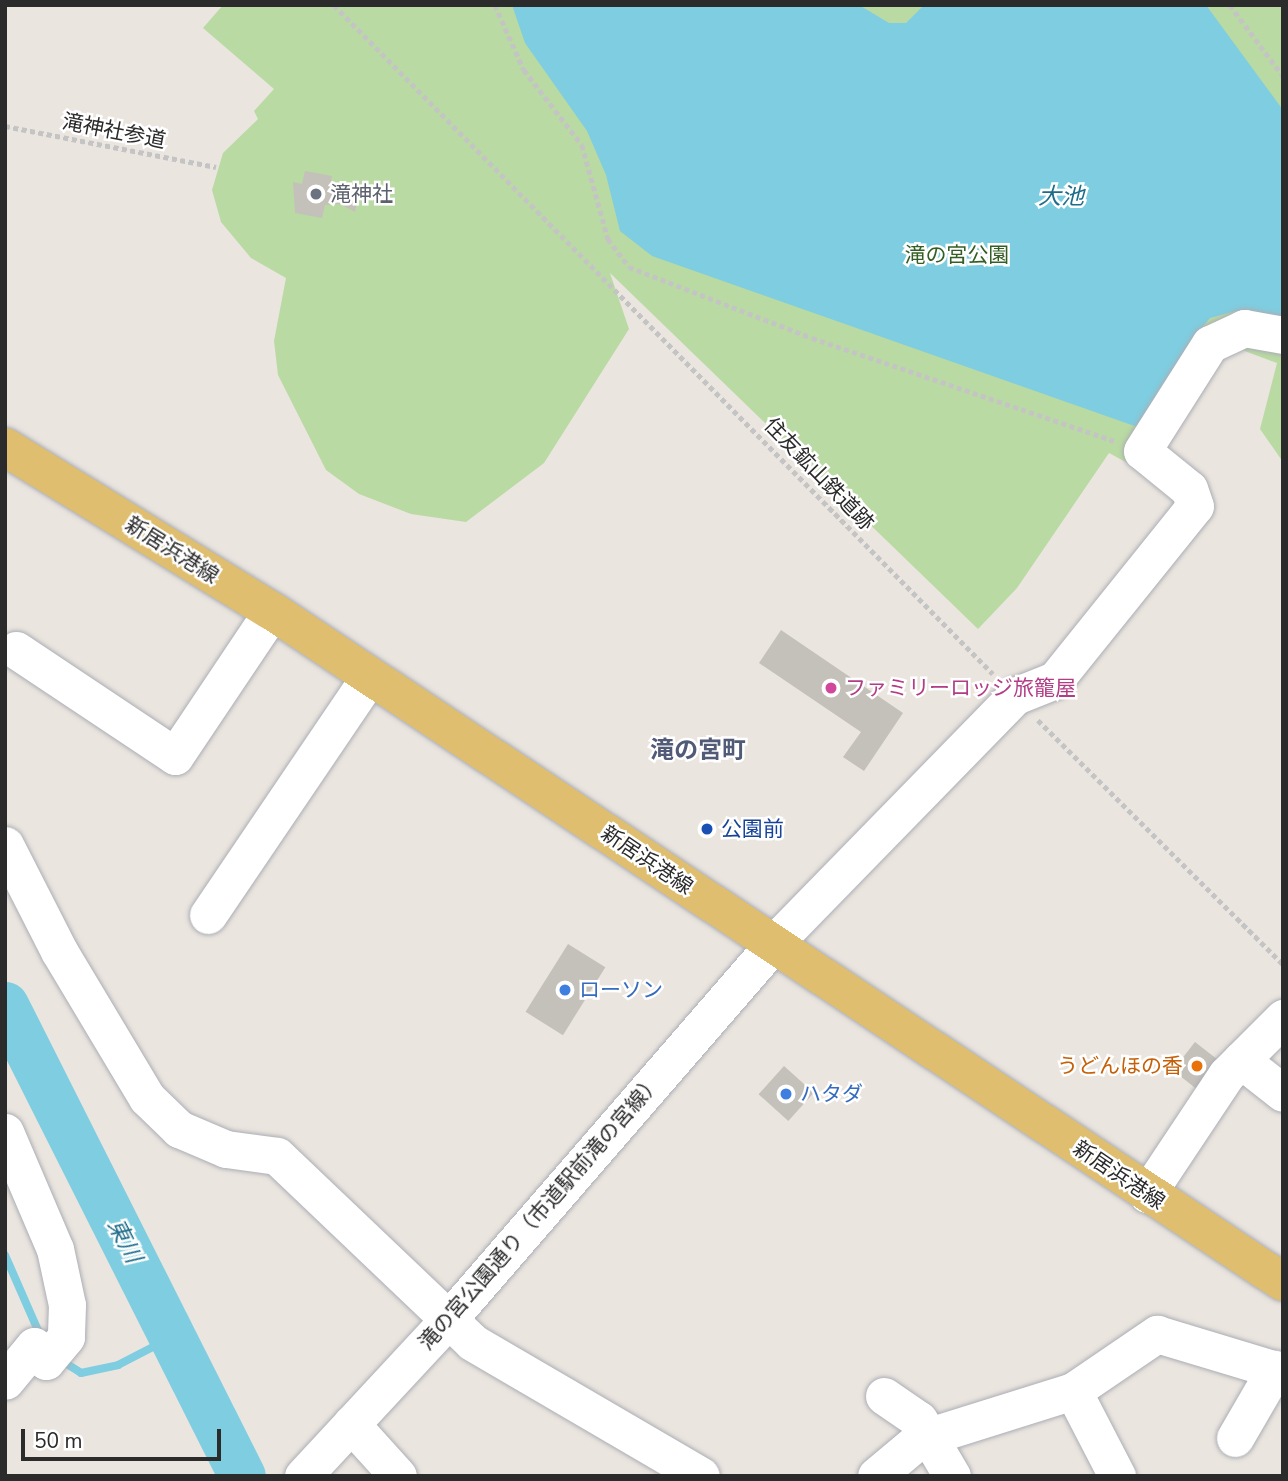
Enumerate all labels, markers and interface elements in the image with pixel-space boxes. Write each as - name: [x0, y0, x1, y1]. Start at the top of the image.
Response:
- street label: 滝神社参道: [60, 109, 168, 153]
- place label: 滝神社: [330, 181, 393, 207]
- water label: 大池: [1038, 183, 1084, 211]
- marker: 滝神社: [308, 186, 324, 202]
- park label: 滝の宮公園: [905, 242, 1009, 268]
- street label: 住友鉱山鉄道跡: [759, 412, 879, 536]
- street label: 新居浜港線: [121, 511, 223, 589]
- place label: ファミリーロッジ旅籠屋: [845, 675, 1076, 701]
- marker: ファミリーロッジ旅籠屋: [823, 680, 839, 696]
- district label: 滝の宮町: [650, 737, 746, 765]
- place label: 公園前: [721, 816, 784, 842]
- street label: 新居浜港線: [596, 820, 698, 900]
- marker: 公園前: [699, 821, 715, 837]
- place label: ローソン: [579, 977, 663, 1003]
- marker: ローソン: [557, 982, 573, 998]
- place label: うどんほの香: [1057, 1053, 1183, 1079]
- marker: うどんほの香: [1189, 1058, 1205, 1074]
- street label: 滝の宮公園通り（市道駅前滝の宮線）: [413, 1069, 667, 1355]
- place label: ハタダ: [800, 1081, 863, 1107]
- marker: ハタダ: [778, 1086, 794, 1102]
- street label: 新居浜港線: [1068, 1135, 1170, 1215]
- water label: 東川: [101, 1214, 147, 1268]
- scale bar: [24, 1414, 224, 1458]
- text: 50 m: [34, 1427, 83, 1455]

